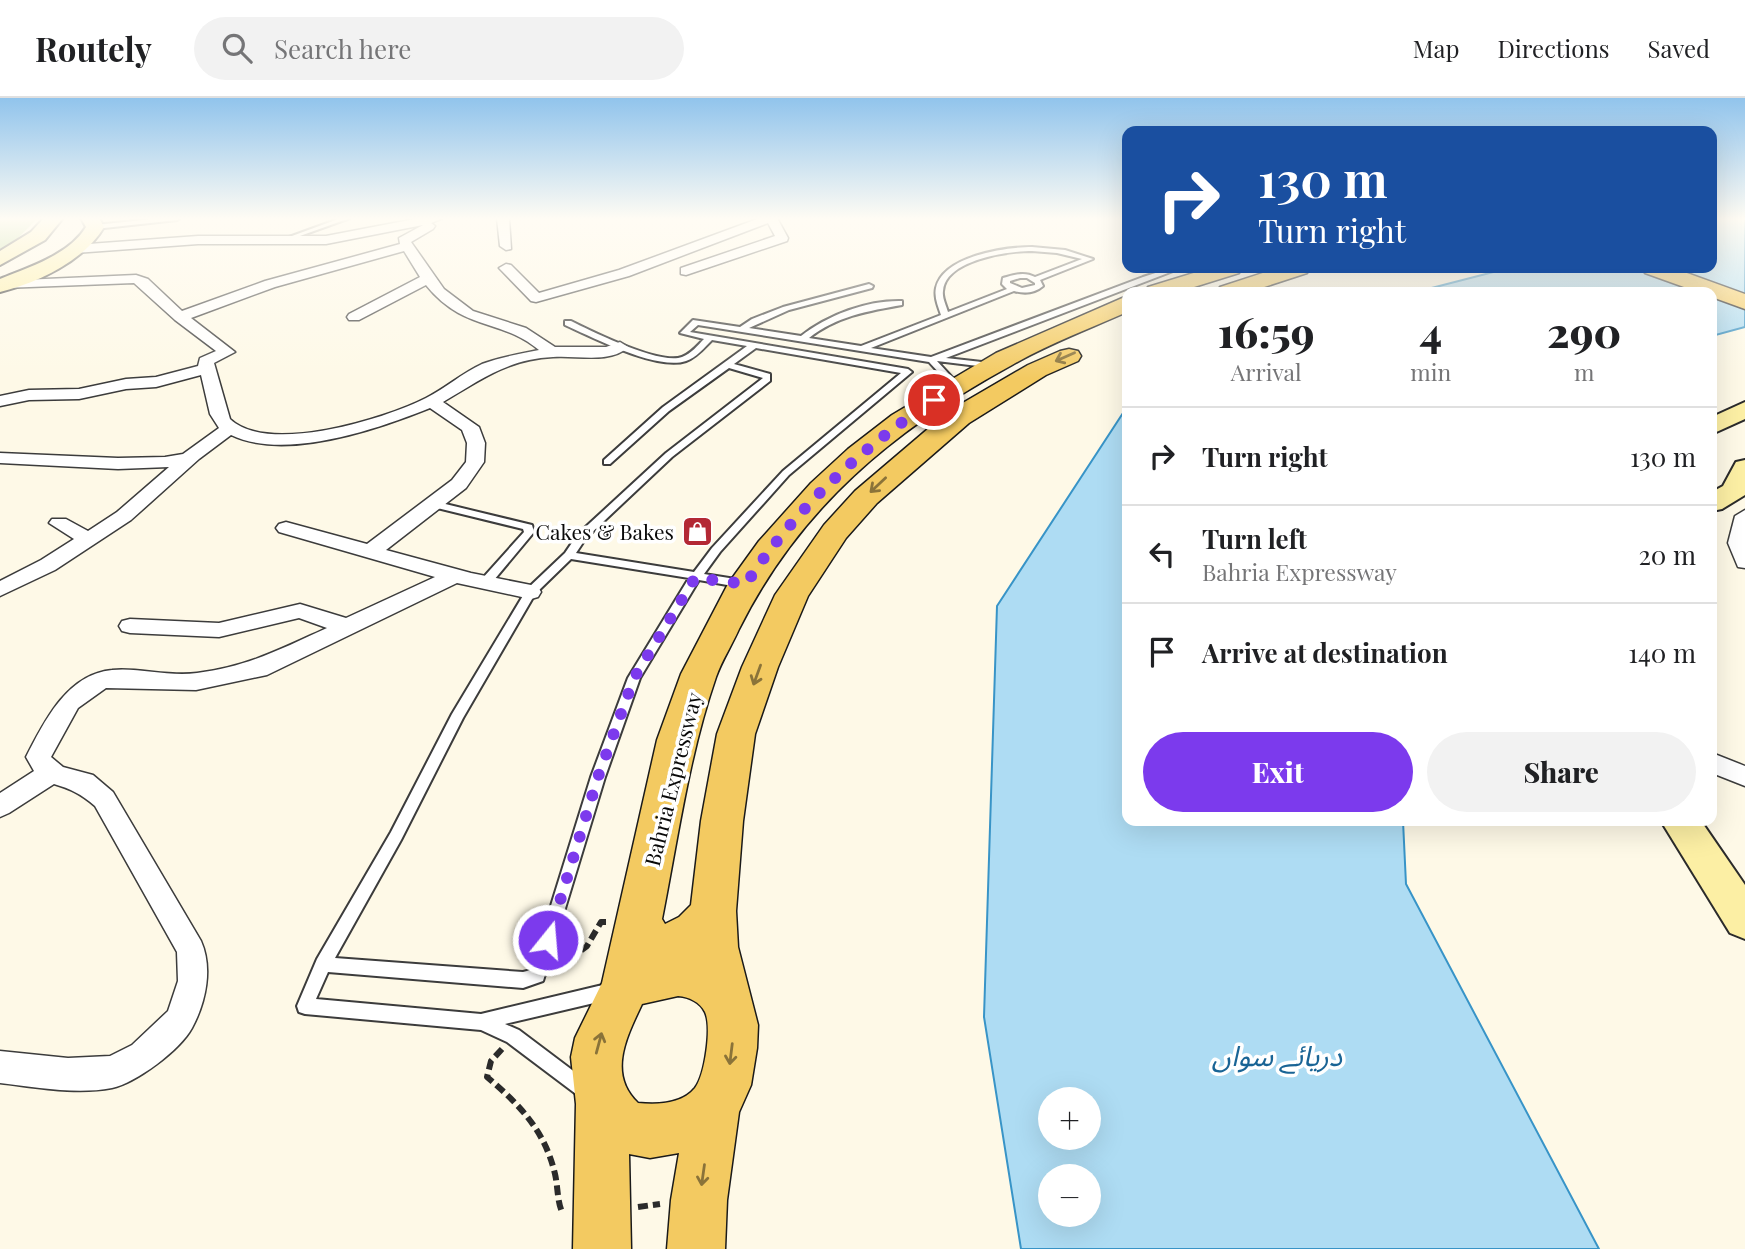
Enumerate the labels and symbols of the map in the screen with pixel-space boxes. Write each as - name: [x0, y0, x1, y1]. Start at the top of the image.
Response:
- one-way arrow: [1055, 351, 1076, 364]
- pin: [904, 370, 964, 430]
- one-way arrow: [870, 477, 887, 494]
- shop icon: Cakes & Bakes: [680, 514, 714, 548]
- place label: Cakes & Bakes: [536, 517, 674, 545]
- one-way arrow: [750, 664, 762, 686]
- street label: Bahria Expressway: [637, 689, 707, 869]
- position arrow: [511, 903, 585, 977]
- one-way arrow: [593, 1032, 606, 1055]
- water label: دریائے سواں: [1212, 1036, 1343, 1074]
- one-way arrow: [725, 1042, 738, 1065]
- one-way arrow: [696, 1163, 709, 1186]

